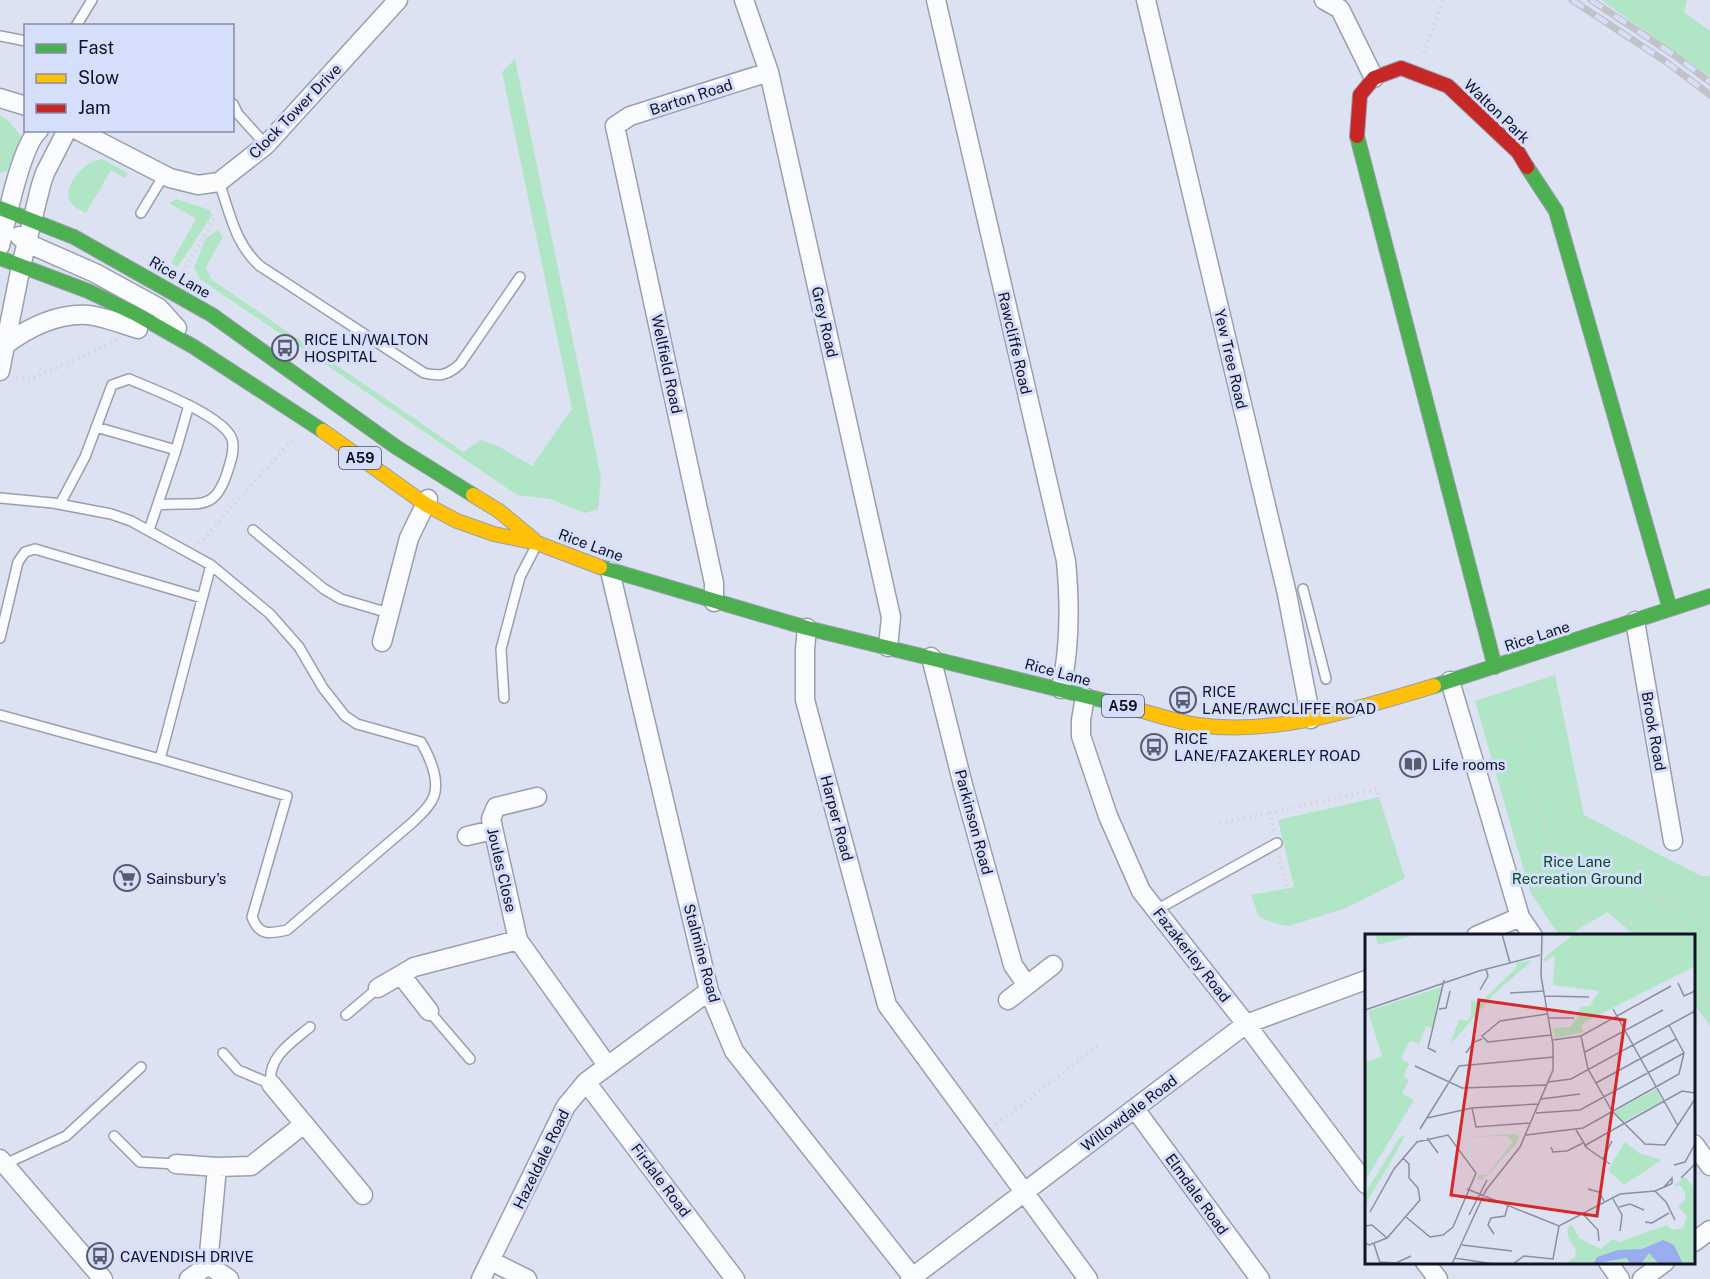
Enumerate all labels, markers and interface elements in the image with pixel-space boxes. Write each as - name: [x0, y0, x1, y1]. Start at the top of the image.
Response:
- legend: [24, 24, 234, 132]
- text: Fast: [78, 37, 114, 58]
- street label: Clock Tower Drive: [246, 60, 344, 162]
- text: Slow: [78, 67, 119, 88]
- street label: Barton Road: [648, 76, 734, 118]
- street label: Walton Park: [1461, 76, 1533, 146]
- text: Jam: [78, 97, 111, 118]
- street label: Rice Lane: [146, 253, 214, 301]
- street label: Grey Road: [809, 285, 841, 359]
- street label: Rawcliffe Road: [995, 290, 1035, 396]
- street label: Yew Tree Road: [1211, 307, 1251, 411]
- street label: Wellfield Road: [648, 313, 686, 415]
- place label: RICE LN/WALTON HOSPITAL: [304, 331, 429, 365]
- bus stop icon: RICE LN/WALTON HOSPITAL: [270, 333, 300, 363]
- road number: A59: [339, 447, 381, 469]
- street label: Rice Lane: [556, 525, 626, 565]
- street label: Rice Lane: [1502, 617, 1572, 655]
- street label: Rice Lane: [1023, 655, 1093, 689]
- place label: RICE LANE/RAWCLIFFE ROAD: [1202, 683, 1376, 717]
- bus stop icon: RICE LANE/RAWCLIFFE ROAD: [1168, 685, 1198, 715]
- street label: Brook Road: [1639, 690, 1669, 772]
- road number: A59: [1102, 695, 1144, 717]
- place label: RICE LANE/FAZAKERLEY ROAD: [1174, 730, 1361, 764]
- bus stop icon: RICE LANE/FAZAKERLEY ROAD: [1139, 732, 1169, 762]
- library icon: Life rooms: [1398, 749, 1428, 779]
- place label: Life rooms: [1432, 756, 1505, 773]
- street label: Parkinson Road: [952, 768, 996, 876]
- street label: Harper Road: [817, 773, 857, 863]
- street label: Joules Close: [484, 826, 520, 914]
- park label: Rice Lane Recreation Ground: [1512, 853, 1642, 887]
- supermarket icon: Sainsbury's: [112, 863, 142, 893]
- place label: Sainsbury's: [146, 870, 226, 887]
- street label: Stalmine Road: [681, 902, 723, 1004]
- street label: Fazakerley Road: [1150, 905, 1234, 1005]
- inset map: [1365, 934, 1695, 1264]
- street label: Willowdale Road: [1078, 1071, 1180, 1155]
- street label: Hazeldale Road: [510, 1107, 572, 1211]
- street label: Firdale Road: [628, 1140, 694, 1220]
- street label: Elmdale Road: [1162, 1150, 1232, 1238]
- bus stop icon: CAVENDISH DRIVE: [85, 1241, 115, 1271]
- place label: CAVENDISH DRIVE: [120, 1248, 254, 1265]

